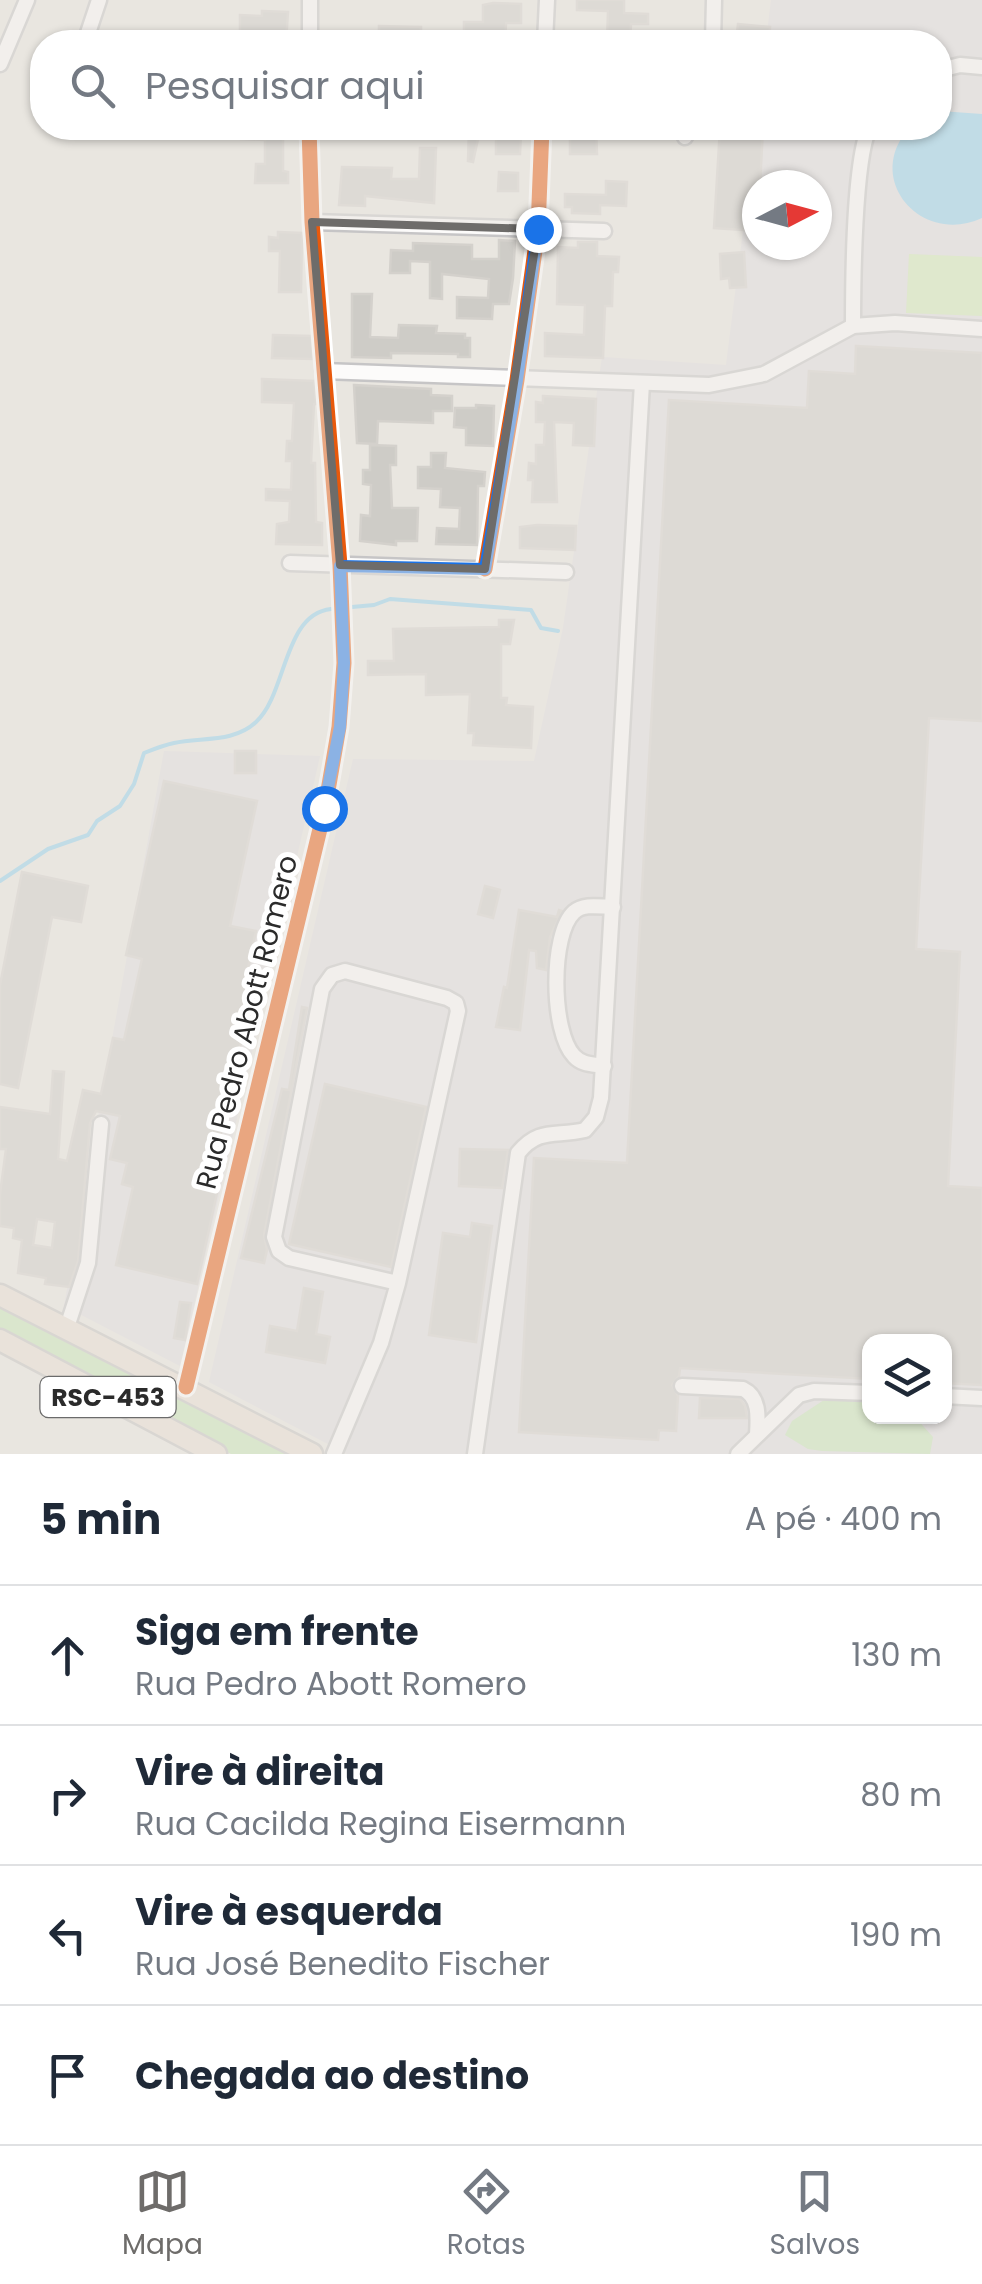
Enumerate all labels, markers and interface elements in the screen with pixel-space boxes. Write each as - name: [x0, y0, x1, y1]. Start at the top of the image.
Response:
- search box: [30, 30, 952, 140]
- icon: search: [65, 58, 120, 113]
- text: Pesquisar aqui: [145, 59, 425, 112]
- north arrow: [742, 170, 832, 260]
- route end: [516, 207, 562, 253]
- route start: [302, 786, 348, 832]
- street label: Rua Pedro Abott Romero: [187, 851, 307, 1193]
- map controls: [862, 1334, 952, 1424]
- button: layers: [862, 1334, 952, 1424]
- road number: RSC-453: [41, 1377, 176, 1417]
- text: 5 min: [40, 1490, 161, 1549]
- text: A pé · 400 m: [745, 1496, 942, 1541]
- text: Siga em frente: [135, 1605, 419, 1658]
- icon: ahead: [40, 1628, 95, 1683]
- text: 130 m: [851, 1632, 942, 1677]
- text: Rua Pedro Abott Romero: [135, 1661, 527, 1706]
- text: Vire à direita: [135, 1745, 385, 1798]
- icon: right: [40, 1768, 95, 1823]
- text: 80 m: [860, 1772, 942, 1817]
- text: Rua Cacilda Regina Eisermann: [135, 1801, 626, 1846]
- text: Vire à esquerda: [135, 1885, 443, 1938]
- icon: left: [40, 1908, 95, 1963]
- text: 190 m: [850, 1912, 942, 1957]
- text: Rua José Benedito Fischer: [135, 1941, 550, 1986]
- icon: arrive: [40, 2048, 95, 2103]
- text: Chegada ao destino: [135, 2049, 529, 2102]
- tab: Mapa: [122, 2164, 203, 2266]
- tab: Rotas: [447, 2164, 526, 2266]
- tab: Salvos: [770, 2164, 860, 2266]

